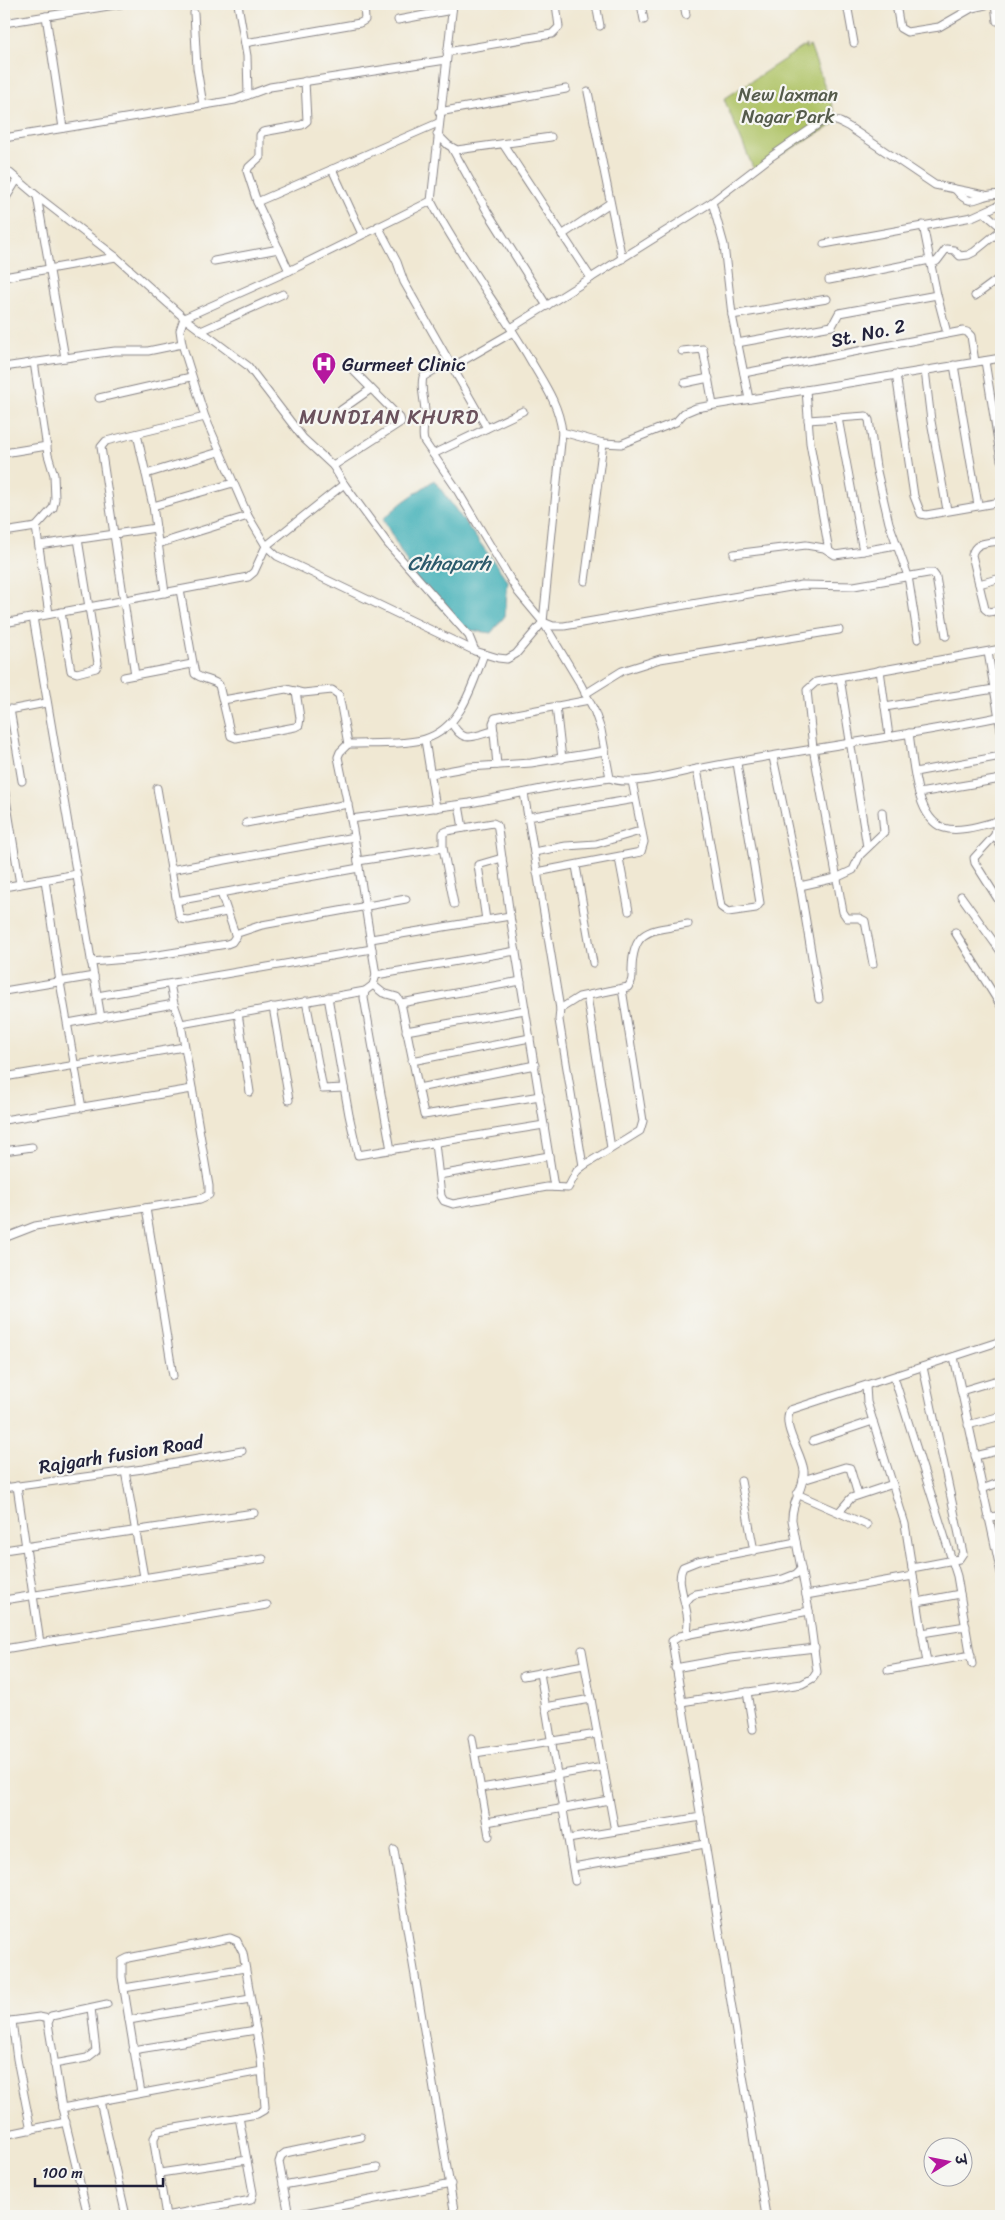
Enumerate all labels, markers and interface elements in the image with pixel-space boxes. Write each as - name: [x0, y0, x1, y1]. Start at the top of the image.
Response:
- park label: New laxman Nagar Park: [738, 78, 838, 133]
- street label: St. No. 2: [828, 309, 908, 357]
- place label: Gurmeet Clinic: [342, 348, 466, 381]
- hospital icon: Gurmeet Clinic: [311, 351, 337, 385]
- district label: MUNDIAN KHURD: [299, 398, 479, 436]
- water label: Chhaparh: [408, 546, 493, 581]
- street label: Rajgarh fusion Road: [37, 1425, 206, 1483]
- north arrow: [922, 2138, 972, 2188]
- text: उ: [947, 2151, 974, 2168]
- scale bar: [35, 2155, 162, 2187]
- text: 100 m: [42, 2160, 83, 2186]

